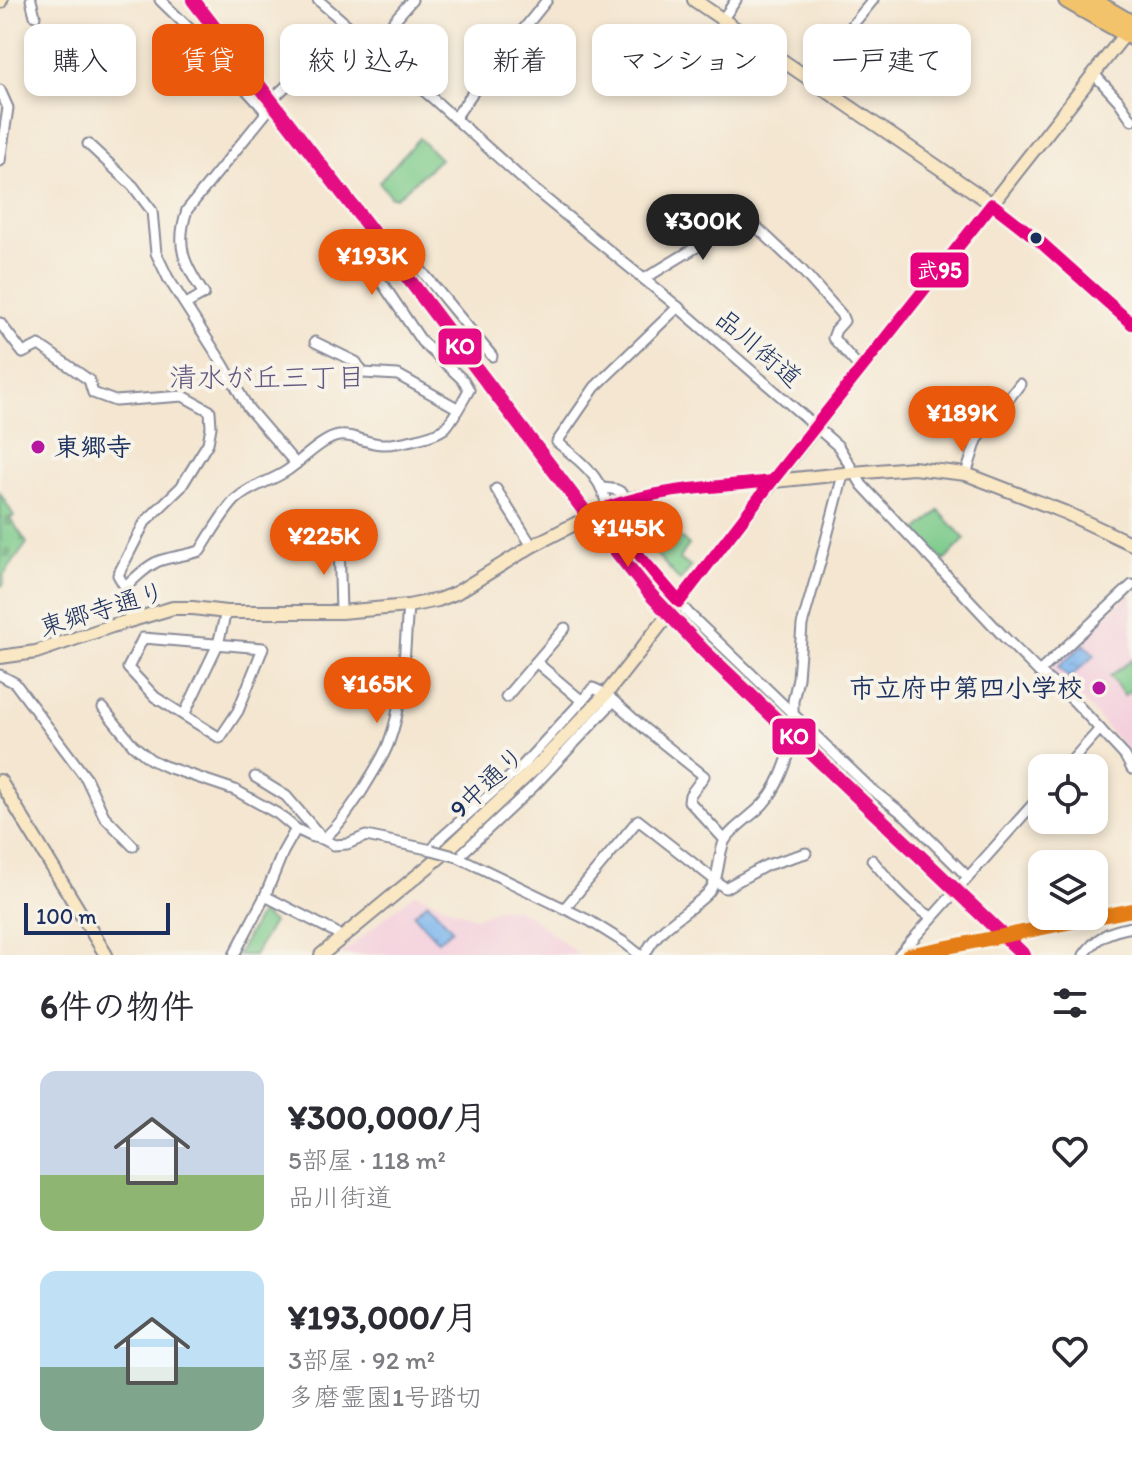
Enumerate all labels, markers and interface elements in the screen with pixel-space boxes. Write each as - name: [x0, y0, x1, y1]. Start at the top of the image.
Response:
- chip: 購入: [24, 24, 136, 96]
- chip: 賃貸: [152, 24, 264, 96]
- chip: 絞り込み: [280, 24, 448, 96]
- chip: 新着: [464, 24, 576, 96]
- chip: マンション: [592, 24, 787, 96]
- chip: 一戸建て: [803, 24, 971, 96]
- pin: ¥300K: [647, 194, 759, 262]
- text: ¥300K: [664, 204, 742, 236]
- pin: ¥193K: [316, 229, 428, 297]
- unlabelled marker: [1028, 230, 1044, 246]
- text: ¥193K: [336, 239, 408, 271]
- line badge: 武95: [909, 251, 970, 289]
- text: 武95: [916, 257, 962, 284]
- street label: 品川街道: [709, 302, 809, 394]
- line badge: KO: [437, 327, 483, 366]
- text: KO: [445, 333, 475, 360]
- district label: 清水が丘三丁目: [169, 360, 365, 394]
- pin: ¥189K: [906, 386, 1018, 454]
- text: ¥189K: [926, 396, 998, 428]
- place label: 東郷寺: [54, 431, 132, 463]
- marker: 東郷寺: [29, 438, 47, 456]
- pin: ¥145K: [572, 501, 684, 569]
- pin: ¥225K: [268, 509, 380, 577]
- text: ¥145K: [592, 511, 664, 543]
- text: ¥225K: [288, 519, 360, 551]
- street label: 東郷寺通り: [35, 575, 169, 643]
- pin: ¥165K: [321, 657, 433, 725]
- text: ¥165K: [342, 667, 412, 699]
- place label: 市立府中第四小学校: [849, 672, 1083, 704]
- marker: 市立府中第四小学校: [1090, 679, 1108, 697]
- line badge: KO: [771, 717, 817, 756]
- text: KO: [779, 723, 809, 750]
- street label: 9中通り: [443, 739, 531, 825]
- map controls: [1028, 754, 1108, 930]
- button: locate: [1028, 754, 1108, 834]
- button: layers: [1028, 850, 1108, 930]
- scale bar: [24, 899, 170, 935]
- text: 100 m: [36, 903, 97, 930]
- icon: filters: [1048, 981, 1092, 1025]
- text: 6件の物件: [40, 986, 194, 1027]
- text: ¥300,000/月: [288, 1097, 487, 1138]
- icon: home: [104, 1103, 200, 1199]
- icon: heart: [1048, 1129, 1092, 1173]
- text: 5部屋 · 118 m²: [288, 1144, 446, 1176]
- text: 品川街道: [288, 1181, 392, 1213]
- text: ¥193,000/月: [288, 1297, 478, 1338]
- icon: home: [104, 1303, 200, 1399]
- icon: heart: [1048, 1329, 1092, 1373]
- text: 3部屋 · 92 m²: [288, 1344, 435, 1376]
- text: 多磨霊園1号踏切: [288, 1381, 482, 1413]

